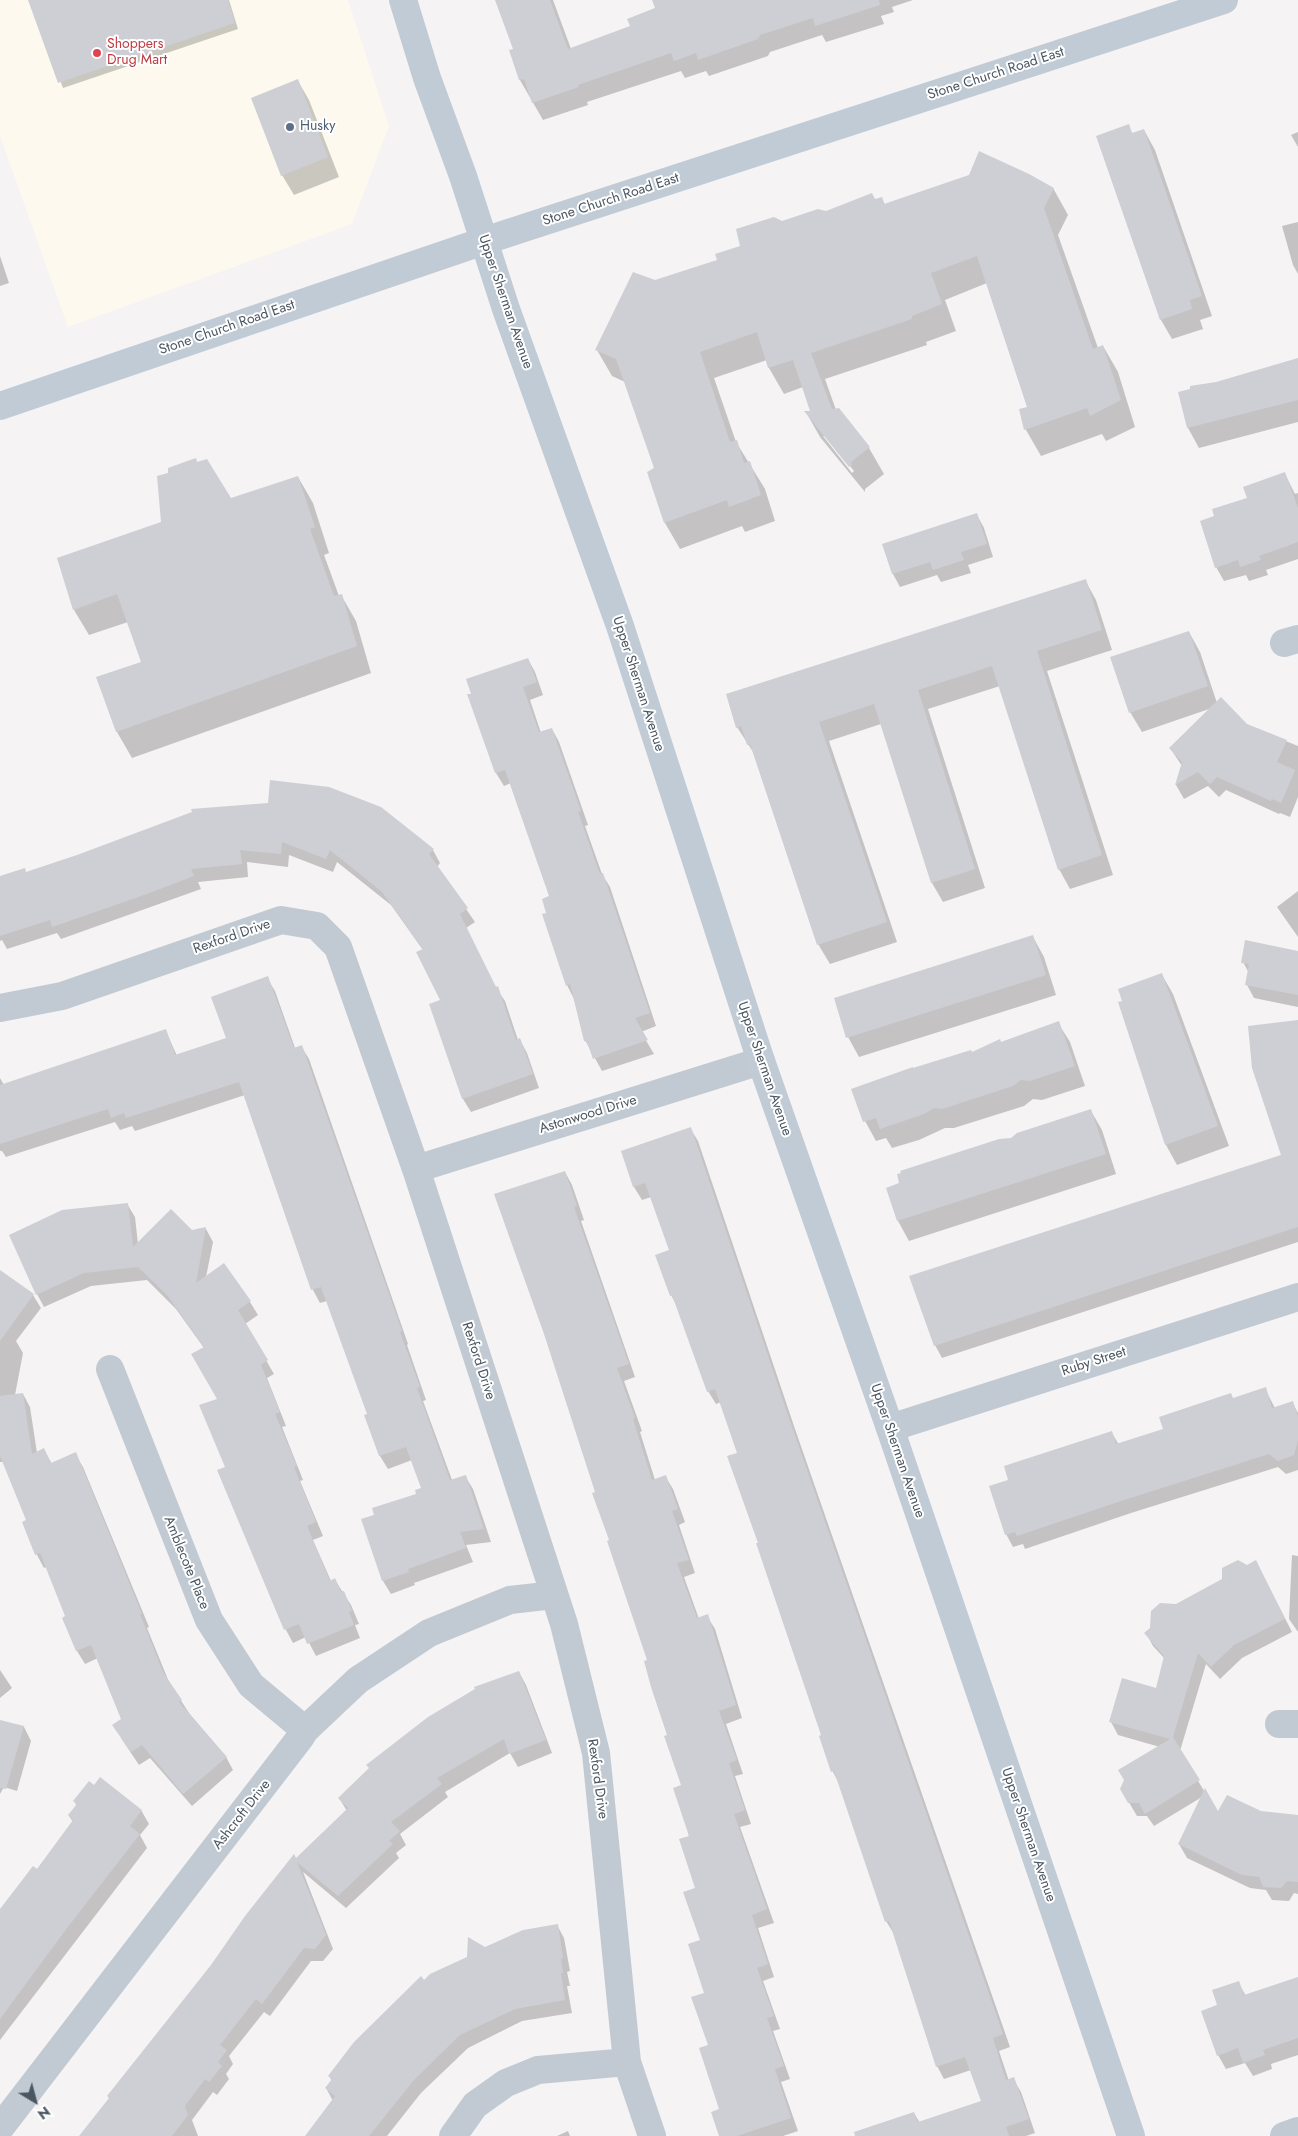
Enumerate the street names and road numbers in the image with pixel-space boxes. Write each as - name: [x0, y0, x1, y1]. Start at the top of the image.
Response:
- street label: Stone Church Road East: [926, 44, 1066, 104]
- street label: Stone Church Road East: [541, 170, 681, 230]
- street label: Upper Sherman Avenue: [474, 233, 536, 371]
- street label: Stone Church Road East: [157, 297, 297, 359]
- street label: Upper Sherman Avenue: [608, 614, 668, 754]
- street label: Rexford Drive: [191, 916, 273, 958]
- street label: Upper Sherman Avenue: [733, 1000, 795, 1138]
- street label: Astonwood Drive: [537, 1092, 639, 1138]
- street label: Rexford Drive: [458, 1320, 498, 1402]
- street label: Ruby Street: [1060, 1344, 1128, 1380]
- street label: Upper Sherman Avenue: [866, 1382, 928, 1520]
- street label: Amblecote Place: [160, 1514, 212, 1612]
- street label: Rexford Drive: [583, 1738, 611, 1820]
- street label: Upper Sherman Avenue: [997, 1766, 1059, 1904]
- street label: Ashcroft Drive: [210, 1777, 274, 1853]

